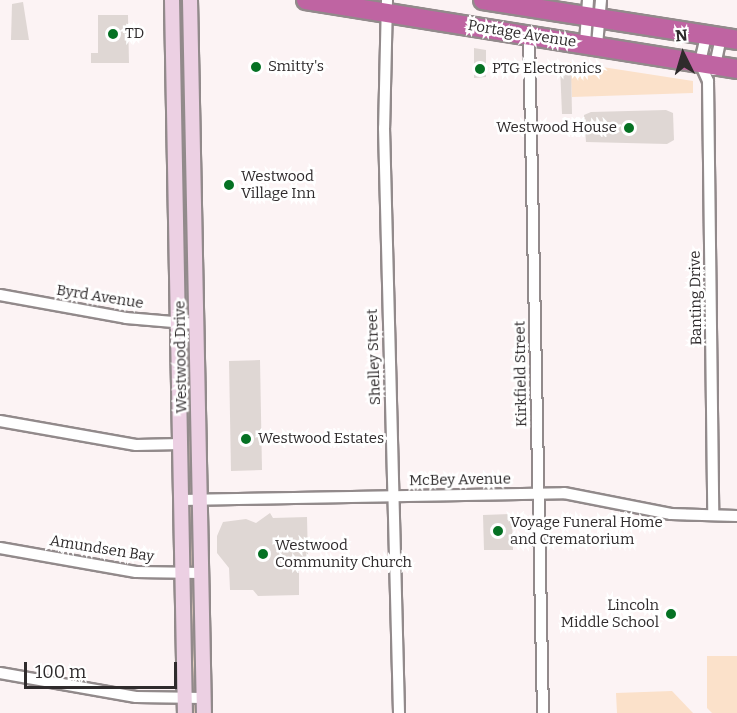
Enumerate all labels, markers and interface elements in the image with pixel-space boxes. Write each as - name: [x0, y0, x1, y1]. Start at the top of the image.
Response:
- street label: Portage Avenue: [466, 17, 578, 51]
- north arrow: [653, 24, 713, 84]
- place label: TD: [125, 25, 144, 43]
- text: N: [674, 26, 688, 46]
- marker: TD: [106, 27, 120, 41]
- place label: Smitty's: [268, 58, 324, 76]
- marker: Smitty's: [249, 60, 263, 74]
- place label: PTG Electronics: [492, 60, 602, 78]
- marker: PTG Electronics: [473, 62, 487, 76]
- place label: Westwood House: [496, 119, 617, 137]
- marker: Westwood House: [622, 121, 636, 135]
- place label: Westwood Village Inn: [241, 167, 315, 202]
- marker: Westwood Village Inn: [222, 178, 236, 192]
- street label: Banting Drive: [686, 250, 706, 346]
- street label: Byrd Avenue: [55, 281, 145, 313]
- street label: Westwood Drive: [171, 300, 191, 414]
- street label: Shelley Street: [363, 309, 385, 405]
- street label: Kirkfield Street: [511, 321, 531, 427]
- place label: Westwood Estates: [258, 430, 384, 448]
- marker: Westwood Estates: [239, 432, 253, 446]
- street label: McBey Avenue: [409, 470, 511, 490]
- place label: Voyage Funeral Home and Crematorium: [510, 513, 663, 548]
- marker: Voyage Funeral Home and Crematorium: [491, 524, 505, 538]
- street label: Amundsen Bay: [49, 532, 155, 566]
- place label: Westwood Community Church: [275, 536, 412, 571]
- marker: Westwood Community Church: [256, 547, 270, 561]
- place label: Lincoln Middle School: [561, 596, 659, 631]
- marker: Lincoln Middle School: [664, 607, 678, 621]
- scale bar: [27, 650, 180, 688]
- text: 100 m: [35, 661, 86, 683]

